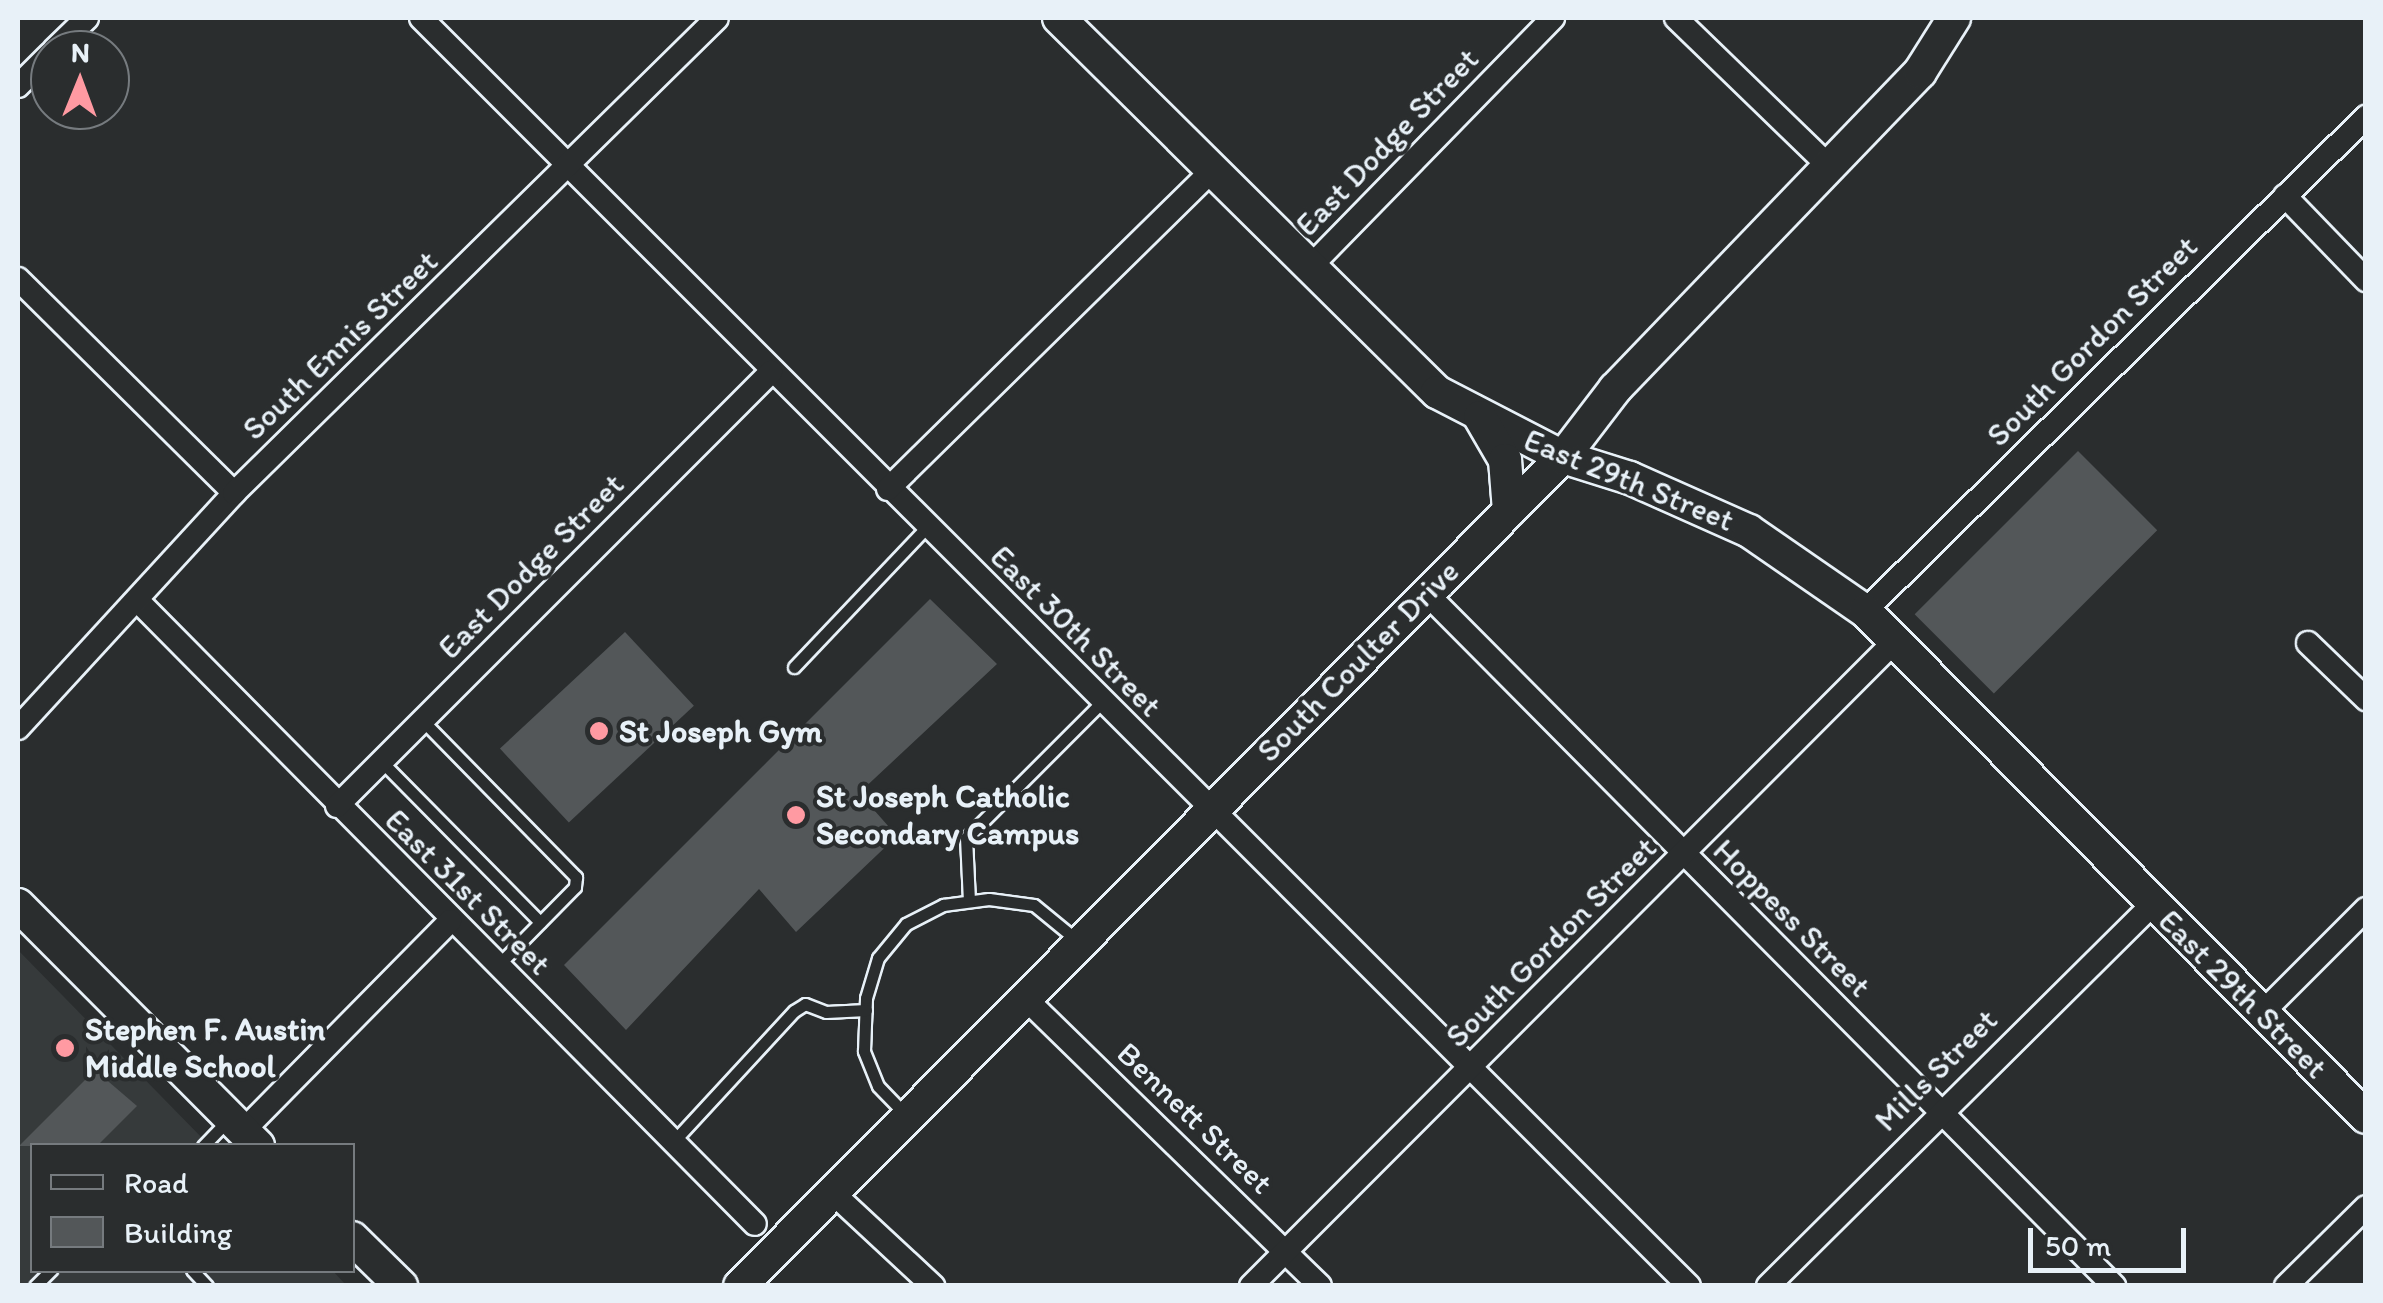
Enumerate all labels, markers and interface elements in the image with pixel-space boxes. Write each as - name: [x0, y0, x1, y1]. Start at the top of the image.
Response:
- north arrow: [30, 30, 130, 130]
- text: N: [71, 35, 90, 69]
- street label: East Dodge Street: [1288, 40, 1486, 244]
- street label: South Gordon Street: [1979, 228, 2205, 454]
- street label: South Ennis Street: [235, 243, 445, 447]
- street label: East 29th Street: [1519, 421, 1739, 539]
- street label: East Dodge Street: [430, 465, 632, 667]
- street label: East 30th Street: [983, 538, 1169, 724]
- street label: South Coulter Drive: [1249, 552, 1467, 770]
- place label: St Joseph Gym: [619, 712, 820, 750]
- marker: St Joseph Gym: [588, 720, 610, 742]
- place label: St Joseph Catholic Secondary Campus: [816, 778, 1078, 853]
- street label: East 31st Street: [377, 801, 559, 983]
- marker: St Joseph Catholic Secondary Campus: [785, 804, 807, 826]
- street label: South Gordon Street: [1438, 829, 1664, 1055]
- street label: Hoppess Street: [1705, 831, 1879, 1005]
- street label: East 29th Street: [2151, 902, 2335, 1086]
- street label: Mills Street: [1867, 1001, 2005, 1139]
- place label: Stephen F. Austin Middle School: [85, 1011, 325, 1086]
- street label: Bennett Street: [1109, 1034, 1281, 1202]
- marker: Stephen F. Austin Middle School: [54, 1037, 76, 1059]
- legend: [30, 1143, 355, 1273]
- text: Road: [124, 1164, 189, 1201]
- scale bar: [2033, 1208, 2190, 1270]
- text: Building: [124, 1214, 232, 1251]
- text: 50 m: [2045, 1227, 2111, 1264]

